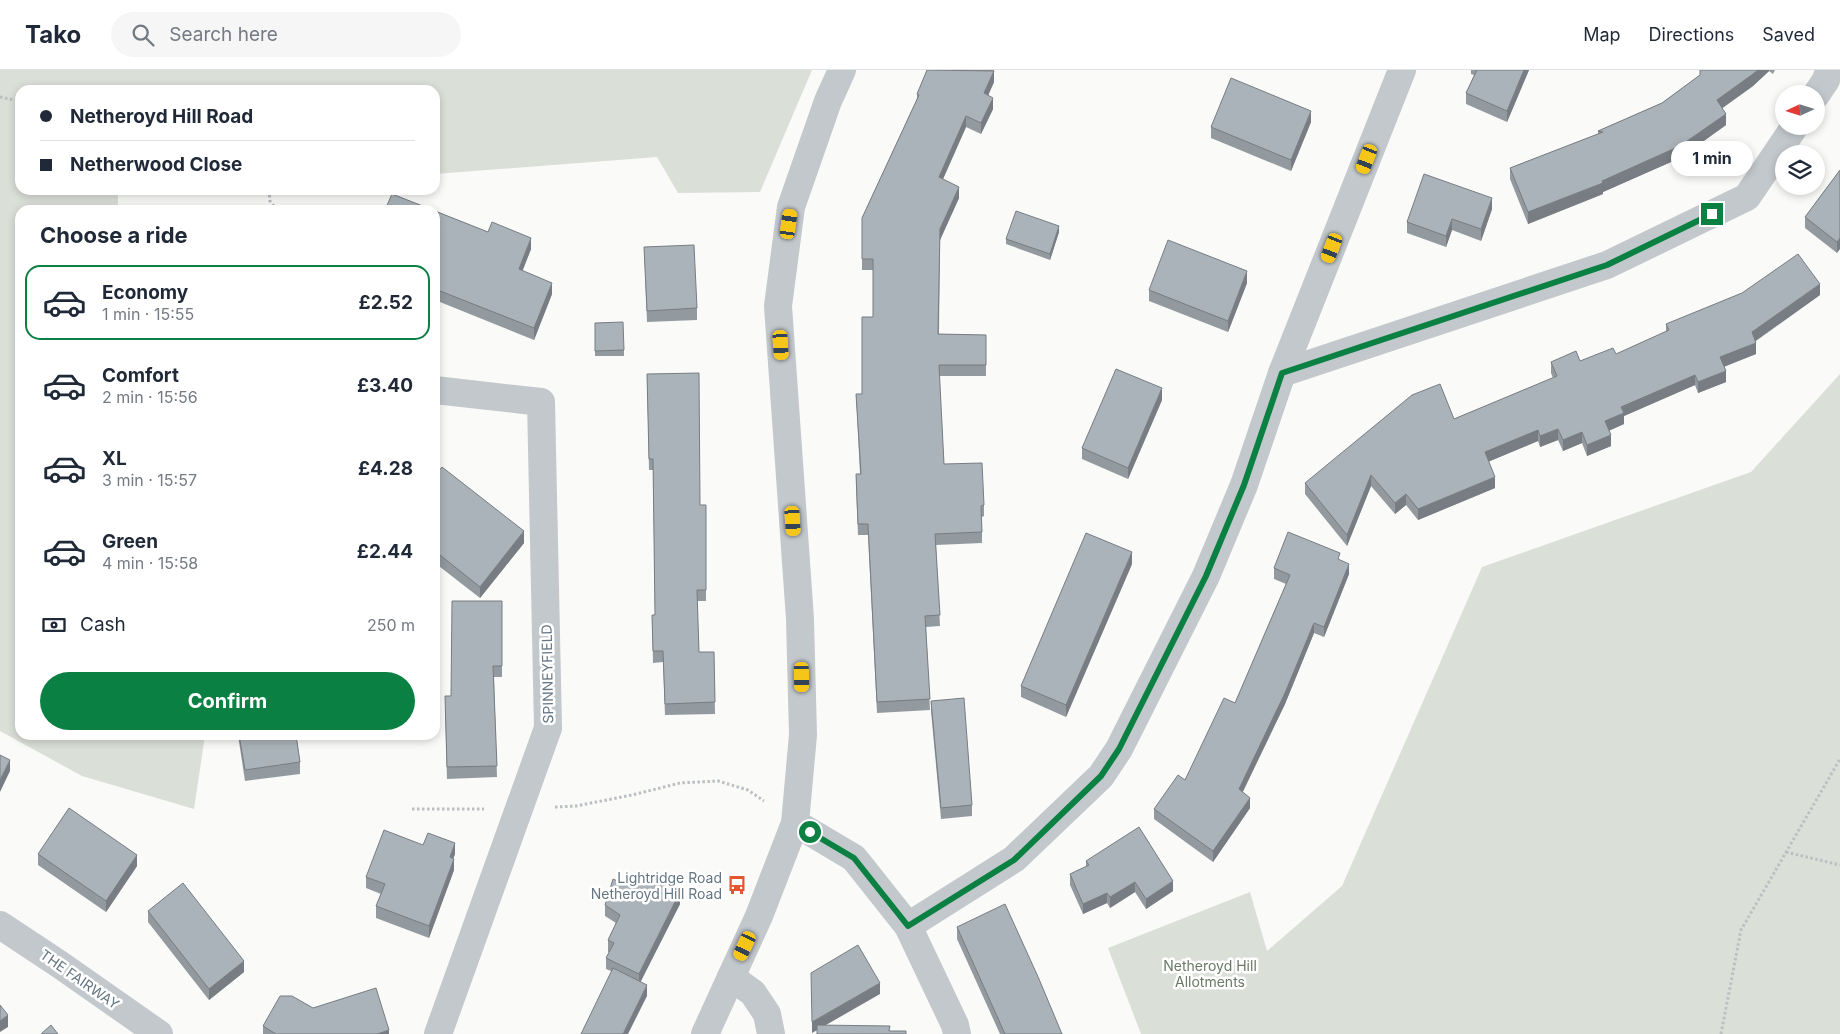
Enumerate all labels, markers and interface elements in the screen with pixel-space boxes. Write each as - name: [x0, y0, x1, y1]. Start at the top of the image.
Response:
- search box: [111, 12, 461, 57]
- text: Tako: [25, 20, 81, 49]
- icon: search: [129, 21, 157, 49]
- text: Search here: [169, 23, 278, 46]
- text: Map: [1583, 24, 1621, 45]
- text: Directions: [1649, 24, 1734, 45]
- text: Saved: [1762, 24, 1815, 45]
- north arrow: [1775, 85, 1825, 135]
- map controls: [1775, 85, 1825, 195]
- text: Netheroyd Hill Road: [70, 105, 253, 128]
- car: [1354, 142, 1379, 176]
- callout: 1 min: [1671, 142, 1753, 176]
- button: layers: [1775, 145, 1825, 195]
- text: 1 min: [1692, 148, 1732, 168]
- text: Netherwood Close: [70, 153, 242, 176]
- route end: [1701, 203, 1723, 225]
- car: [779, 208, 798, 240]
- text: Choose a ride: [40, 222, 188, 248]
- car: [1319, 231, 1344, 265]
- icon: car: [42, 280, 87, 325]
- text: Economy: [102, 281, 188, 304]
- text: £2.52: [359, 291, 413, 314]
- text: 1 min · 15:55: [102, 304, 194, 324]
- car: [772, 330, 789, 360]
- icon: car: [42, 363, 87, 408]
- text: Comfort: [102, 364, 179, 387]
- text: £3.40: [357, 374, 413, 397]
- text: 2 min · 15:56: [102, 387, 198, 407]
- icon: car: [42, 446, 87, 491]
- text: XL: [102, 447, 127, 470]
- text: £4.28: [358, 457, 413, 480]
- text: 3 min · 15:57: [102, 470, 197, 490]
- car: [784, 506, 801, 536]
- icon: car: [42, 529, 87, 574]
- text: Green: [102, 530, 158, 553]
- text: £2.44: [357, 540, 413, 563]
- text: 4 min · 15:58: [102, 553, 198, 573]
- icon: cash: [40, 611, 68, 639]
- text: Cash: [80, 613, 126, 636]
- text: 250 m: [367, 615, 415, 635]
- street label: SPINNEYFIELD: [538, 624, 556, 724]
- car: [794, 662, 809, 692]
- button: Confirm: [40, 672, 415, 730]
- route start: [799, 821, 821, 843]
- place label: Lightridge Road Netheroyd Hill Road: [591, 869, 722, 902]
- bus stop icon: Lightridge Road Netheroyd Hill Road: [726, 874, 748, 896]
- car: [731, 929, 758, 963]
- street label: THE FAIRWAY: [37, 946, 123, 1013]
- park label: Netheroyd Hill Allotments: [1163, 957, 1257, 990]

